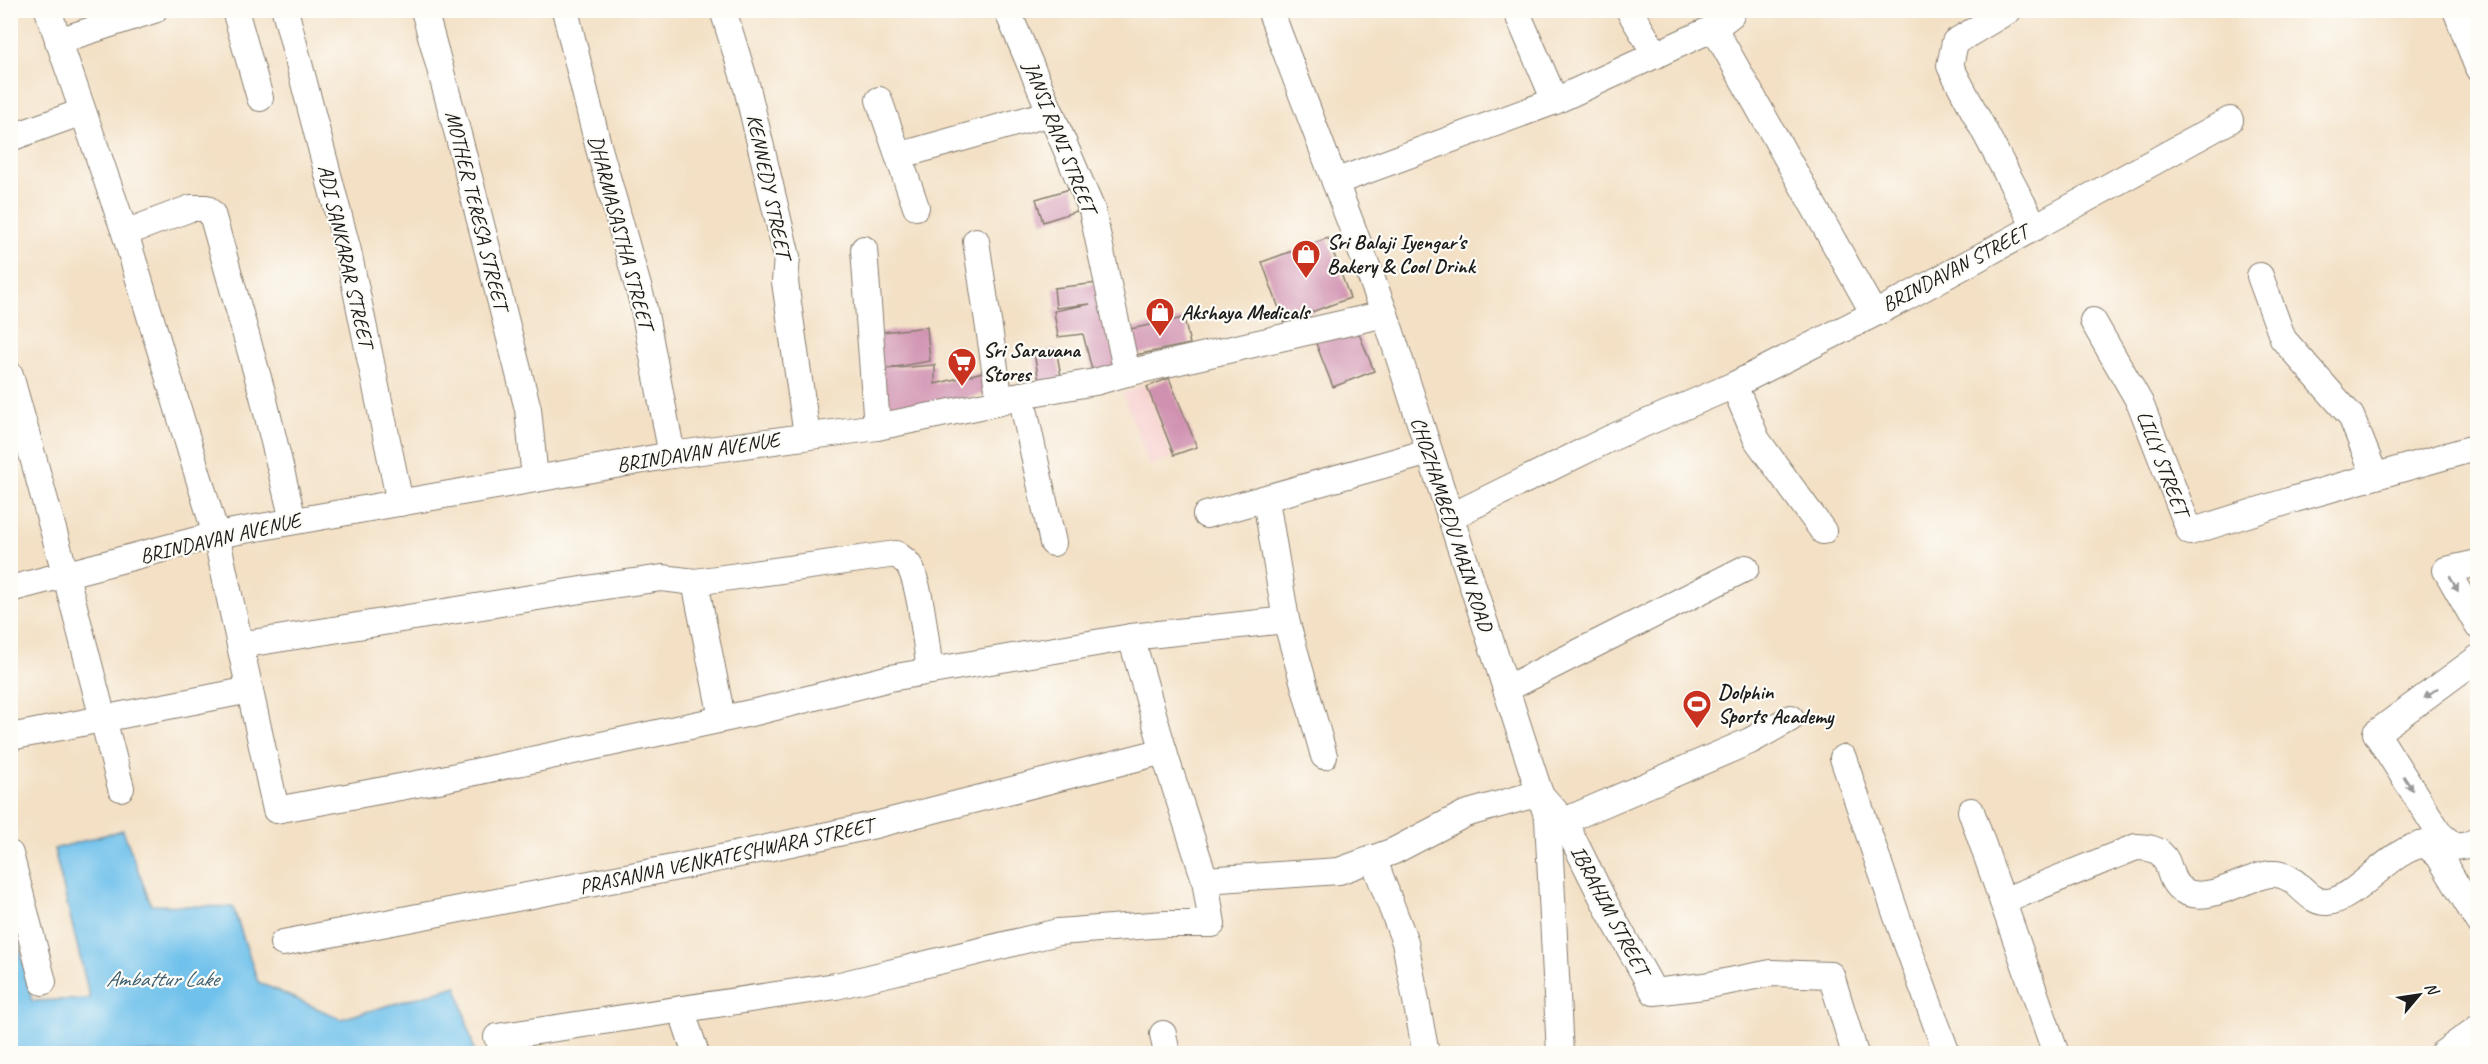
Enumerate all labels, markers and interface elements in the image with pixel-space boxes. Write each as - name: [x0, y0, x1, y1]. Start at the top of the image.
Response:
- street label: JANSI RANI STREET: [1017, 57, 1104, 221]
- street label: MOTHER TERESA STREET: [440, 108, 516, 317]
- street label: KENNEDY STREET: [741, 112, 798, 265]
- street label: DHARMASASTHA STREET: [583, 133, 661, 337]
- street label: ADI SANKARAR STREET: [312, 162, 381, 354]
- street label: BRINDAVAN STREET: [1877, 216, 2036, 317]
- place label: Sri Balaji Iyengar's Bakery & Cool Drink: [1327, 229, 1477, 279]
- shop icon: Sri Balaji Iyengar's Bakery & Cool Drink: [1290, 238, 1322, 280]
- shop icon: Akshaya Medicals: [1144, 296, 1176, 338]
- place label: Akshaya Medicals: [1181, 299, 1312, 325]
- place label: Sri Saravana Stores: [983, 337, 1081, 387]
- supermarket icon: Sri Saravana Stores: [946, 346, 978, 388]
- street label: LILLY STREET: [2131, 407, 2197, 524]
- street label: CHOZHAMBEDU MAIN ROAD: [1405, 414, 1500, 636]
- street label: BRINDAVAN AVENUE: [615, 426, 784, 478]
- street label: BRINDAVAN AVENUE: [137, 506, 306, 569]
- one-way arrow: [2449, 576, 2459, 593]
- place label: Dolphin Sports Academy: [1718, 679, 1835, 730]
- one-way arrow: [2423, 686, 2438, 698]
- sports icon: Dolphin Sports Academy: [1681, 688, 1713, 730]
- one-way arrow: [2402, 775, 2413, 791]
- street label: PRASANNA VENKATESHWARA STREET: [577, 811, 881, 900]
- street label: IBRAHIM STREET: [1565, 841, 1658, 984]
- water label: Ambattur Lake: [106, 965, 222, 993]
- north arrow: [2389, 965, 2449, 1025]
- text: N: [2420, 979, 2444, 1000]

